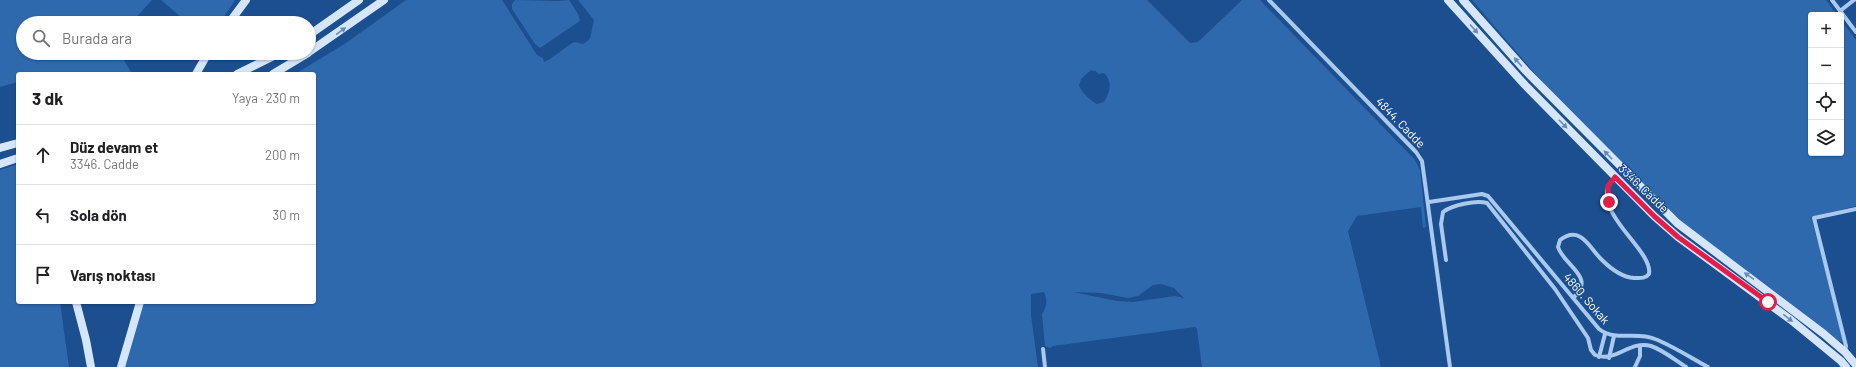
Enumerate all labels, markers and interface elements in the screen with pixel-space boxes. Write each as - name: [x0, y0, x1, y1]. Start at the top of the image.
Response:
- map controls: [1808, 12, 1844, 156]
- button: +: [1808, 12, 1844, 48]
- search box: [16, 16, 316, 60]
- one-way arrow: [1470, 24, 1479, 34]
- icon: search: [30, 27, 52, 49]
- one-way arrow: [336, 27, 347, 35]
- text: Burada ara: [62, 29, 132, 47]
- button: −: [1808, 48, 1844, 84]
- one-way arrow: [1513, 56, 1522, 67]
- button: locate: [1808, 84, 1844, 120]
- text: 3 dk: [32, 88, 63, 108]
- text: Yaya · 230 m: [232, 90, 300, 106]
- street label: 4844. Cadde: [1374, 94, 1428, 150]
- one-way arrow: [1558, 119, 1568, 129]
- button: layers: [1808, 120, 1844, 156]
- text: Düz devam et: [70, 138, 158, 156]
- icon: ahead: [32, 144, 54, 166]
- text: 200 m: [265, 147, 300, 163]
- one-way arrow: [1603, 150, 1613, 160]
- text: 3346. Cadde: [70, 156, 139, 172]
- street label: 3346. Cadde: [1616, 161, 1672, 215]
- route end: [1600, 193, 1618, 211]
- icon: left: [32, 204, 54, 226]
- text: Sola dön: [70, 206, 127, 224]
- text: 30 m: [273, 207, 300, 223]
- icon: arrive: [32, 264, 54, 286]
- text: Varış noktası: [70, 266, 155, 284]
- street label: 4860. Sokak: [1561, 270, 1613, 326]
- one-way arrow: [1743, 272, 1754, 280]
- route start: [1759, 293, 1777, 311]
- one-way arrow: [1783, 314, 1794, 322]

